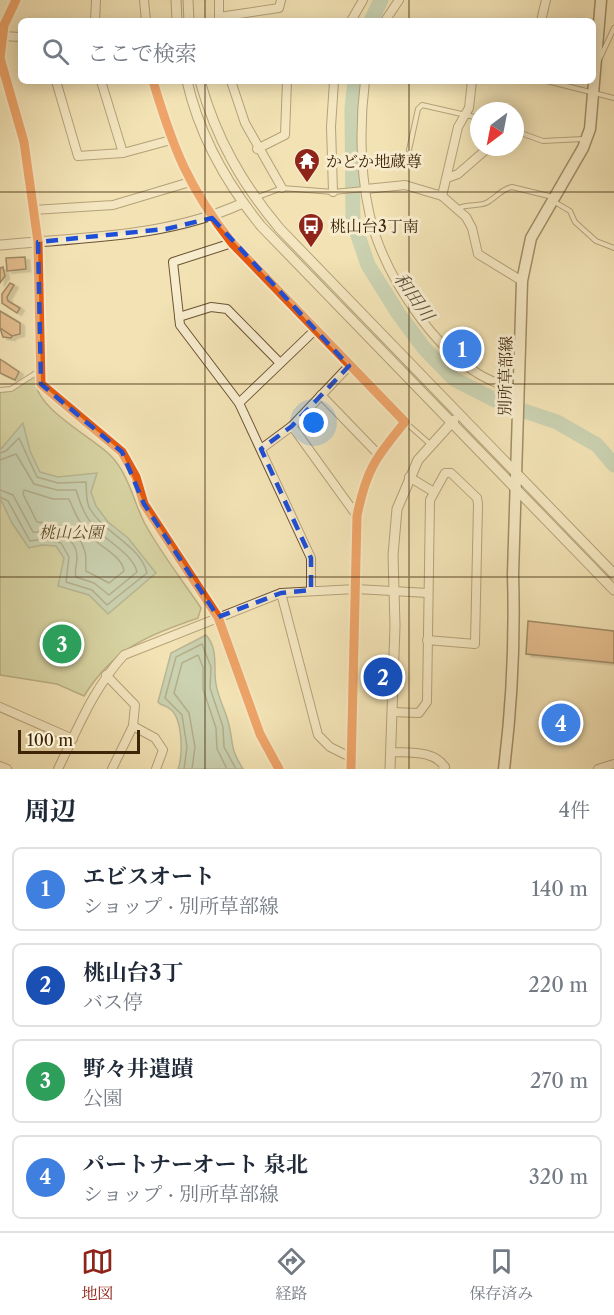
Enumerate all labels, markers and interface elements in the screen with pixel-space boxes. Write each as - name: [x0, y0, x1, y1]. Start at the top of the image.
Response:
- search box: [18, 18, 596, 84]
- icon: search: [39, 35, 72, 68]
- text: ここで検索: [87, 40, 197, 67]
- north arrow: [470, 102, 524, 156]
- temple icon: かどか地蔵尊: [292, 146, 322, 184]
- place label: かどか地蔵尊: [326, 151, 422, 171]
- bus stop icon: 桃山台3丁南: [296, 211, 326, 249]
- place label: 桃山台3丁南: [330, 216, 419, 236]
- water label: 和田川: [390, 269, 440, 327]
- pin: 1: [442, 326, 482, 372]
- street label: 別所草部線: [494, 336, 516, 416]
- your location: [299, 408, 328, 437]
- park label: 桃山公園: [39, 522, 106, 542]
- pin: 3: [42, 622, 82, 666]
- pin: 2: [364, 654, 403, 700]
- pin: 4: [542, 700, 580, 746]
- scale bar: [18, 727, 140, 754]
- text: 100 m: [27, 730, 73, 750]
- text: 周辺: [24, 795, 76, 827]
- text: 4件: [558, 798, 590, 822]
- text: エビスオート: [83, 863, 215, 890]
- text: 1: [41, 877, 50, 901]
- text: 140 m: [531, 877, 588, 901]
- text: ショップ · 別所草部線: [83, 894, 279, 918]
- text: 桃山台3丁: [83, 959, 183, 986]
- text: 2: [40, 973, 51, 997]
- text: 220 m: [528, 973, 588, 997]
- text: バス停: [83, 990, 143, 1014]
- text: 野々井遺蹟: [83, 1055, 193, 1082]
- text: 3: [40, 1069, 51, 1093]
- text: 270 m: [530, 1069, 588, 1093]
- text: 公園: [83, 1086, 123, 1110]
- text: パートナーオート 泉北: [83, 1151, 308, 1178]
- text: 4: [40, 1165, 51, 1189]
- text: 320 m: [529, 1165, 588, 1189]
- text: ショップ · 別所草部線: [83, 1182, 279, 1206]
- tab: 地図: [81, 1245, 114, 1304]
- tab: 経路: [275, 1245, 308, 1304]
- tab: 保存済み: [469, 1245, 533, 1304]

